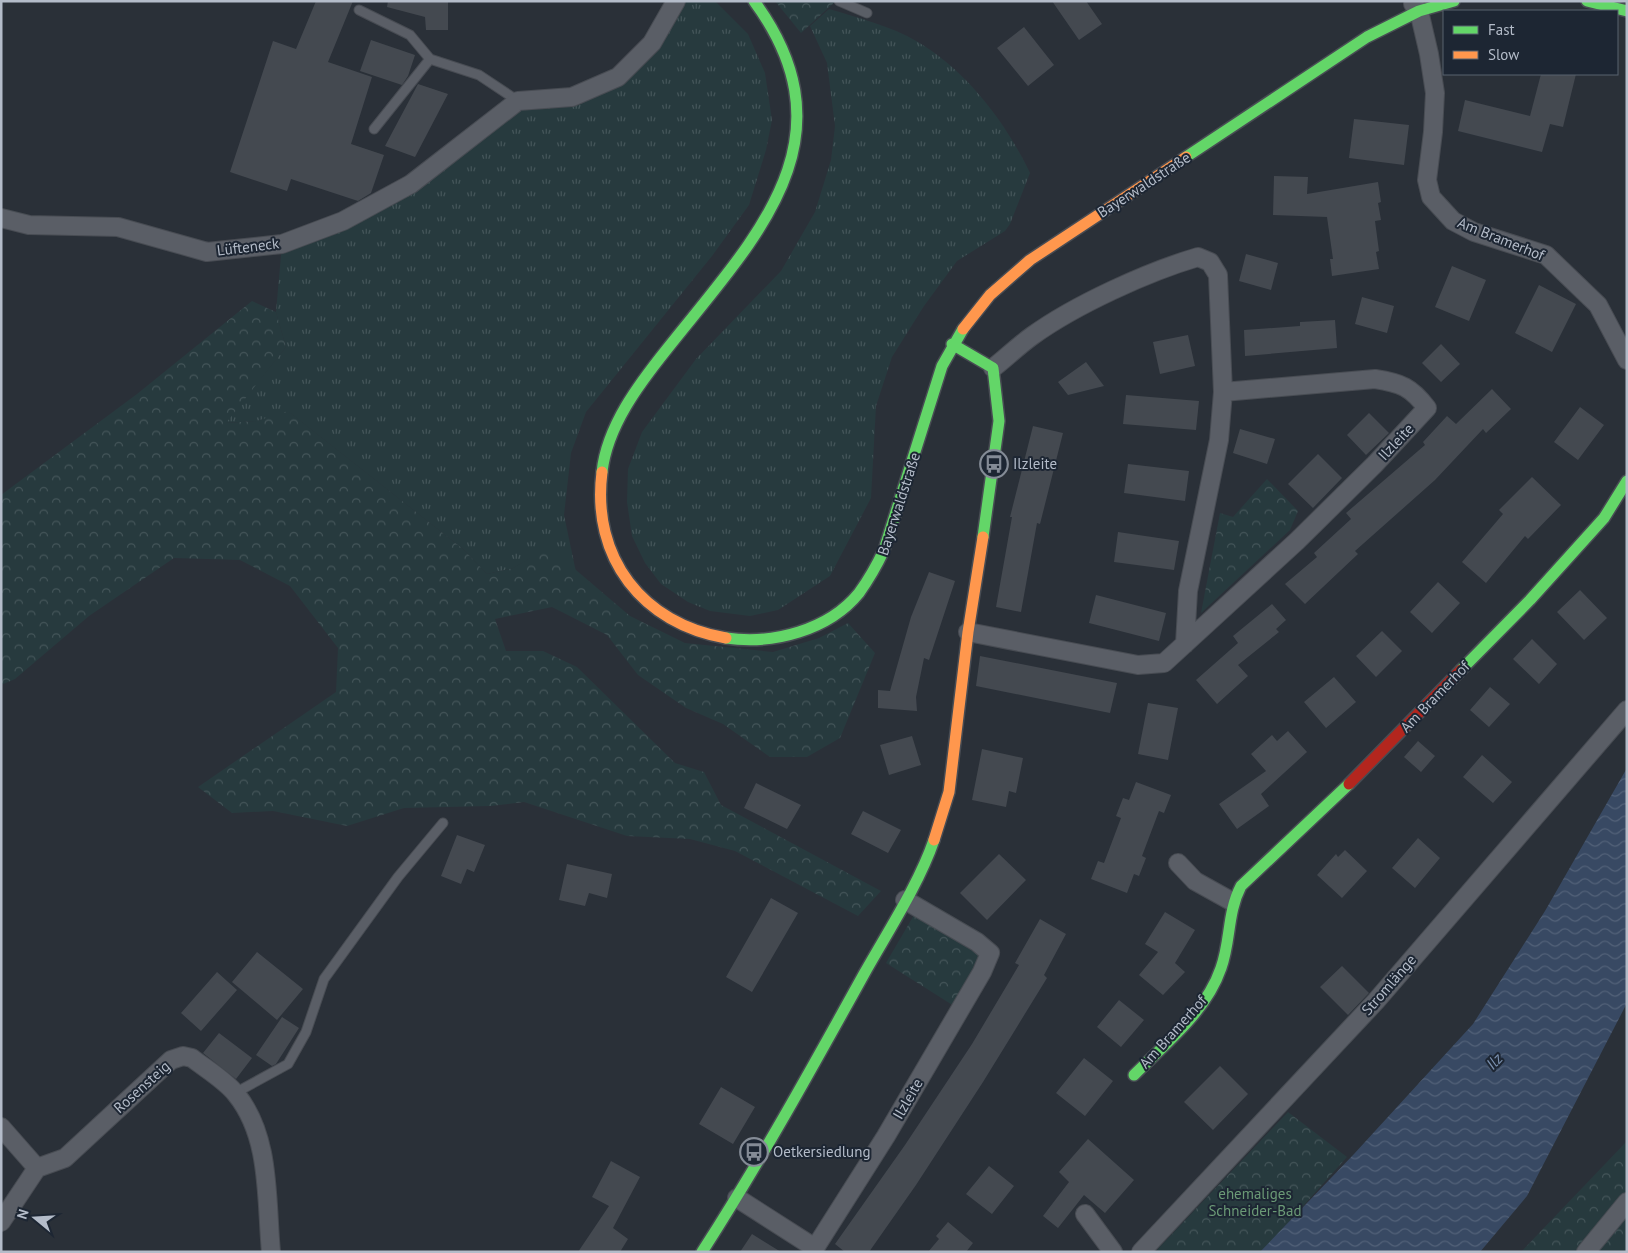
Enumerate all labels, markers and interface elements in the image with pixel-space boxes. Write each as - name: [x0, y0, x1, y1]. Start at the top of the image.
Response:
- legend: [1443, 10, 1618, 75]
- text: Fast: [1488, 20, 1515, 39]
- text: Slow: [1488, 45, 1519, 64]
- street label: Bayerwaldstraße: [1094, 147, 1194, 222]
- street label: Am Bramerhof: [1455, 212, 1549, 265]
- street label: Lüfteneck: [216, 233, 281, 260]
- street label: Ilzleite: [1374, 419, 1418, 464]
- bus stop icon: Ilzleite: [979, 449, 1009, 479]
- street label: Bayerwaldstraße: [873, 450, 924, 558]
- place label: Ilzleite: [1013, 454, 1057, 473]
- street label: Am Bramerhof: [1396, 656, 1474, 736]
- street label: Stromlänge: [1357, 950, 1420, 1019]
- street label: Am Bramerhof: [1135, 990, 1211, 1072]
- water label: Ilz: [1481, 1048, 1507, 1074]
- street label: Rosensteig: [110, 1056, 174, 1117]
- street label: Ilzleite: [888, 1075, 927, 1123]
- bus stop icon: Oetkersiedlung: [739, 1137, 769, 1167]
- place label: Oetkersiedlung: [773, 1142, 870, 1161]
- park label: ehemaliges Schneider-Bad: [1208, 1184, 1302, 1220]
- north arrow: [10, 1193, 60, 1243]
- text: N: [13, 1207, 33, 1221]

